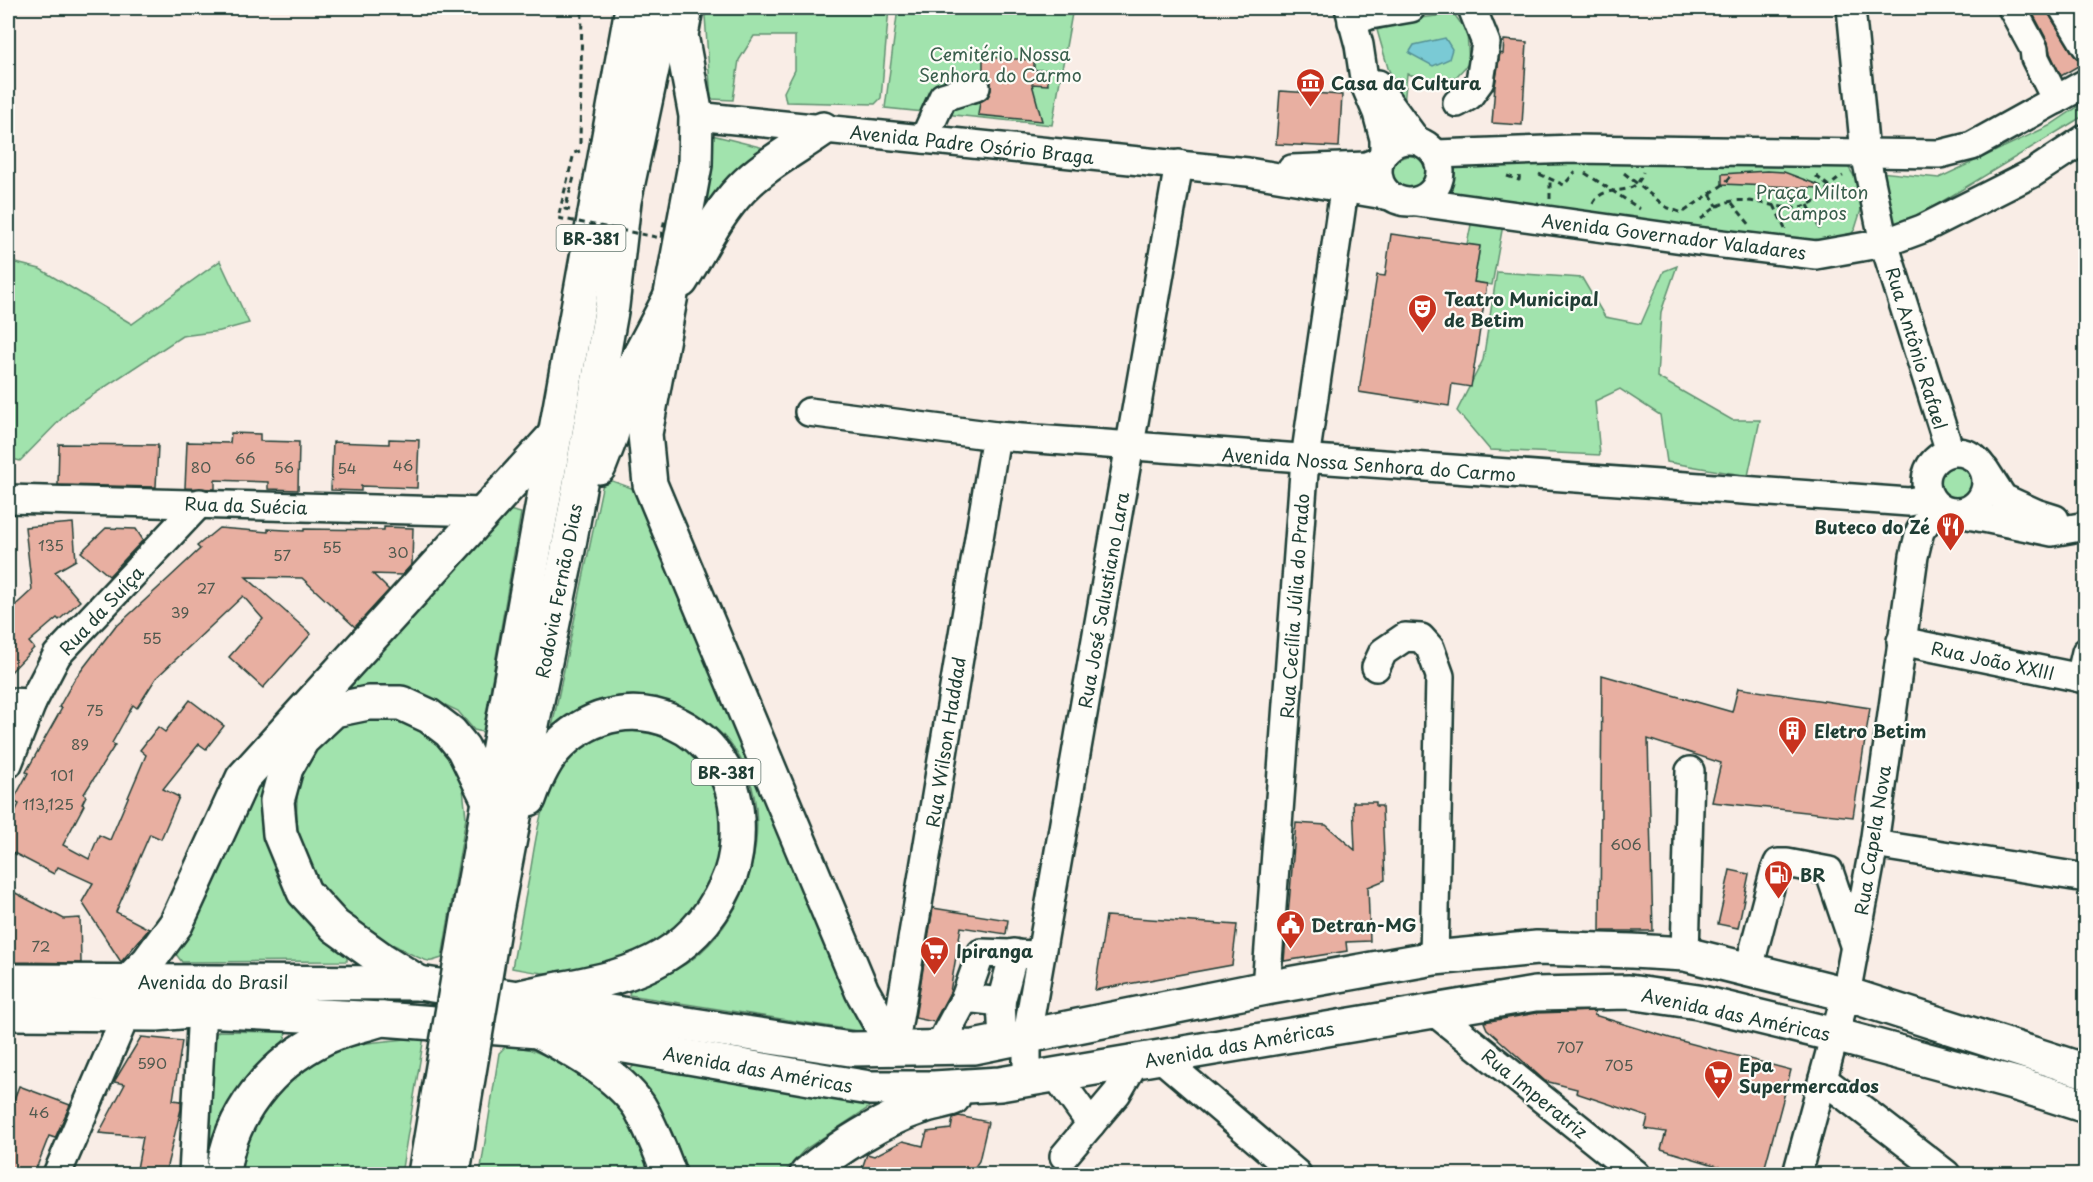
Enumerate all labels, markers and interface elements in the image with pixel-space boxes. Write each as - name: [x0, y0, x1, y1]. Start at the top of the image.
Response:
- park label: Cemitério Nossa Senhora do Carmo: [918, 40, 1082, 88]
- museum icon: Casa da Cultura: [1294, 66, 1326, 108]
- place label: Casa da Cultura: [1331, 69, 1482, 96]
- street label: Avenida Padre Osório Braga: [849, 118, 1096, 170]
- park label: Praça Milton Campos: [1756, 178, 1868, 226]
- street label: Avenida Governador Valadares: [1540, 206, 1808, 266]
- road number: BR-381: [556, 225, 626, 251]
- street label: Rua Antônio Rafael: [1879, 264, 1955, 432]
- place label: Teatro Municipal de Betim: [1444, 285, 1599, 333]
- theatre icon: Teatro Municipal de Betim: [1407, 292, 1439, 334]
- street label: Avenida Nossa Senhora do Carmo: [1221, 440, 1517, 488]
- house number: 66: [235, 446, 255, 469]
- house number: 46: [393, 453, 413, 476]
- house number: 80: [191, 455, 211, 478]
- house number: 56: [274, 455, 294, 478]
- house number: 54: [337, 456, 357, 479]
- street label: Rua da Suécia: [184, 489, 309, 521]
- street label: Rua José Salustiano Lara: [1071, 490, 1135, 710]
- street label: Rua Cecília Júlia do Prado: [1273, 493, 1315, 719]
- street label: Rodovia Fernão Dias: [528, 501, 588, 681]
- restaurant icon: Buteco do Zé: [1935, 510, 1967, 552]
- place label: Buteco do Zé: [1815, 513, 1930, 540]
- house number: 135: [38, 533, 64, 556]
- house number: 55: [322, 535, 342, 558]
- house number: 30: [388, 540, 408, 563]
- house number: 57: [273, 543, 291, 566]
- street label: Rua da Suíça: [52, 559, 150, 661]
- house number: 27: [197, 576, 216, 599]
- house number: 39: [171, 600, 189, 623]
- house number: 55: [142, 626, 162, 649]
- street label: Rua João XXIII: [1929, 634, 2057, 686]
- street label: Rua Wilson Haddad: [918, 655, 972, 829]
- house number: 75: [86, 698, 104, 721]
- building icon: Eletro Betim: [1777, 714, 1809, 756]
- place label: Eletro Betim: [1814, 717, 1926, 744]
- house number: 89: [71, 732, 89, 755]
- road number: BR-381: [692, 759, 760, 785]
- house number: 101: [50, 763, 74, 786]
- street label: Rua Capela Nova: [1847, 763, 1897, 917]
- house number: 113,125: [22, 792, 74, 815]
- house number: 606: [1610, 832, 1642, 855]
- fuel station icon: BR: [1763, 858, 1795, 900]
- place label: BR: [1800, 861, 1826, 888]
- public building icon: Detran-MG: [1274, 908, 1306, 950]
- place label: Detran-MG: [1311, 911, 1417, 938]
- house number: 72: [32, 934, 50, 957]
- supermarket icon: Ipiranga: [919, 934, 951, 976]
- place label: Ipiranga: [956, 937, 1033, 964]
- street label: Avenida do Brasil: [138, 968, 288, 995]
- street label: Avenida das Américas: [1639, 981, 1833, 1047]
- street label: Avenida das Américas: [1142, 1014, 1336, 1074]
- house number: 707: [1556, 1035, 1584, 1058]
- street label: Avenida das Américas: [661, 1039, 855, 1099]
- street label: Rua Imperatriz: [1476, 1042, 1594, 1145]
- house number: 590: [137, 1051, 167, 1074]
- place label: Epa Supermercados: [1739, 1051, 1879, 1099]
- house number: 705: [1605, 1053, 1633, 1076]
- supermarket icon: Epa Supermercados: [1702, 1058, 1734, 1100]
- house number: 46: [29, 1100, 49, 1123]

